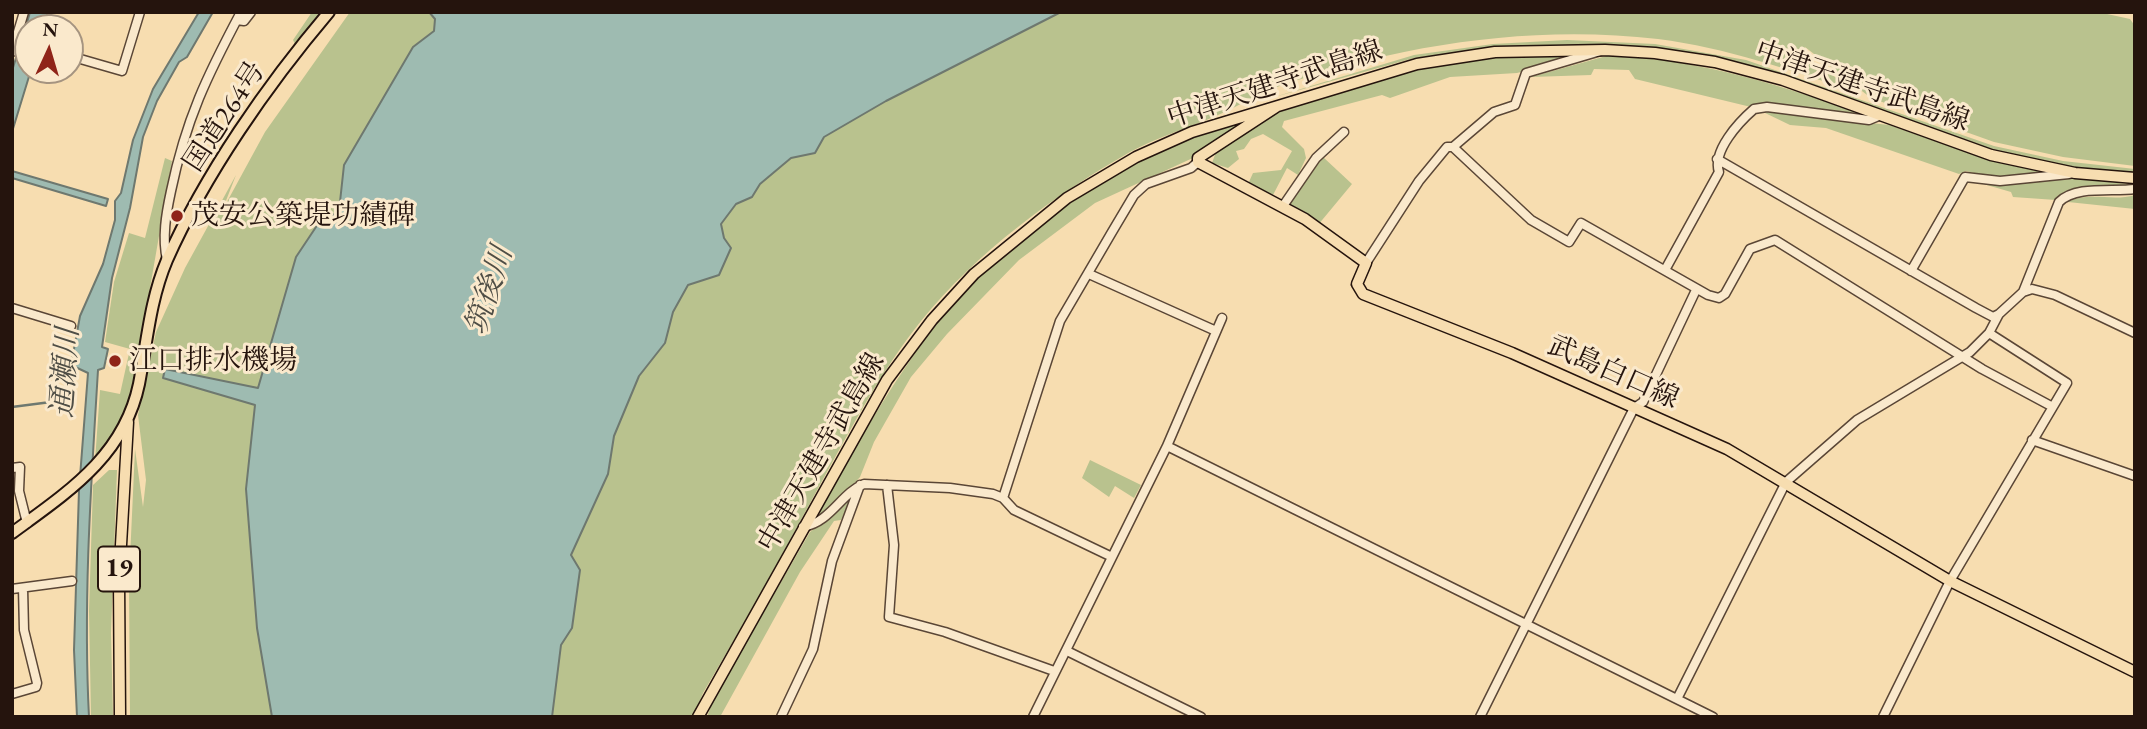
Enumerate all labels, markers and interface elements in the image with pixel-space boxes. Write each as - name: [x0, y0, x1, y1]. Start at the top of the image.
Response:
- north arrow: [14, 14, 84, 84]
- text: N: [42, 17, 59, 43]
- street label: 中津天建寺武島線: [1163, 34, 1387, 136]
- street label: 中津天建寺武島線: [1751, 35, 1973, 139]
- street label: 国道264号: [177, 56, 273, 178]
- place label: 茂安公築堤功績碑: [191, 199, 415, 233]
- marker: 茂安公築堤功績碑: [169, 208, 185, 224]
- water label: 筑後川: [459, 243, 521, 339]
- water label: 通瀬川: [45, 327, 87, 419]
- street label: 武島白口線: [1542, 329, 1684, 417]
- place label: 江口排水機場: [129, 344, 297, 378]
- street label: 中津天建寺武島線: [751, 348, 893, 558]
- marker: 江口排水機場: [107, 353, 123, 369]
- road number: 19: [98, 547, 140, 592]

